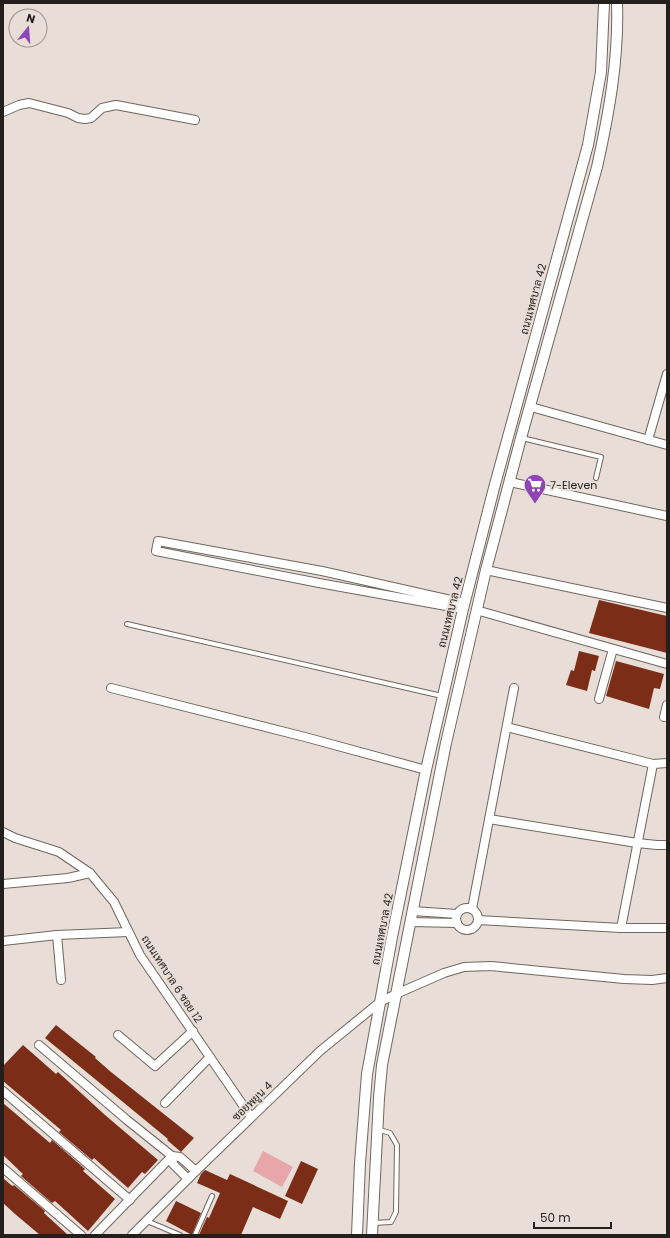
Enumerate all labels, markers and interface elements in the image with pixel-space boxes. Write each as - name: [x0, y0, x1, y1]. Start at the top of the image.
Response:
- north arrow: [8, 8, 48, 48]
- text: N: [25, 10, 37, 27]
- street label: ถนนเทศบาล 42: [516, 262, 550, 336]
- supermarket icon: 7-Eleven: [522, 472, 548, 505]
- place label: 7-Eleven: [550, 477, 597, 493]
- street label: ถนนเทศบาล 42: [433, 575, 467, 649]
- street label: ถนนเทศบาล 42: [367, 892, 397, 966]
- street label: ถนนเทศบาล 6 ซอย 12: [138, 932, 206, 1026]
- street label: ซอยพยูน 4: [228, 1078, 276, 1124]
- scale bar: [534, 1204, 611, 1230]
- text: 50 m: [540, 1209, 571, 1226]

